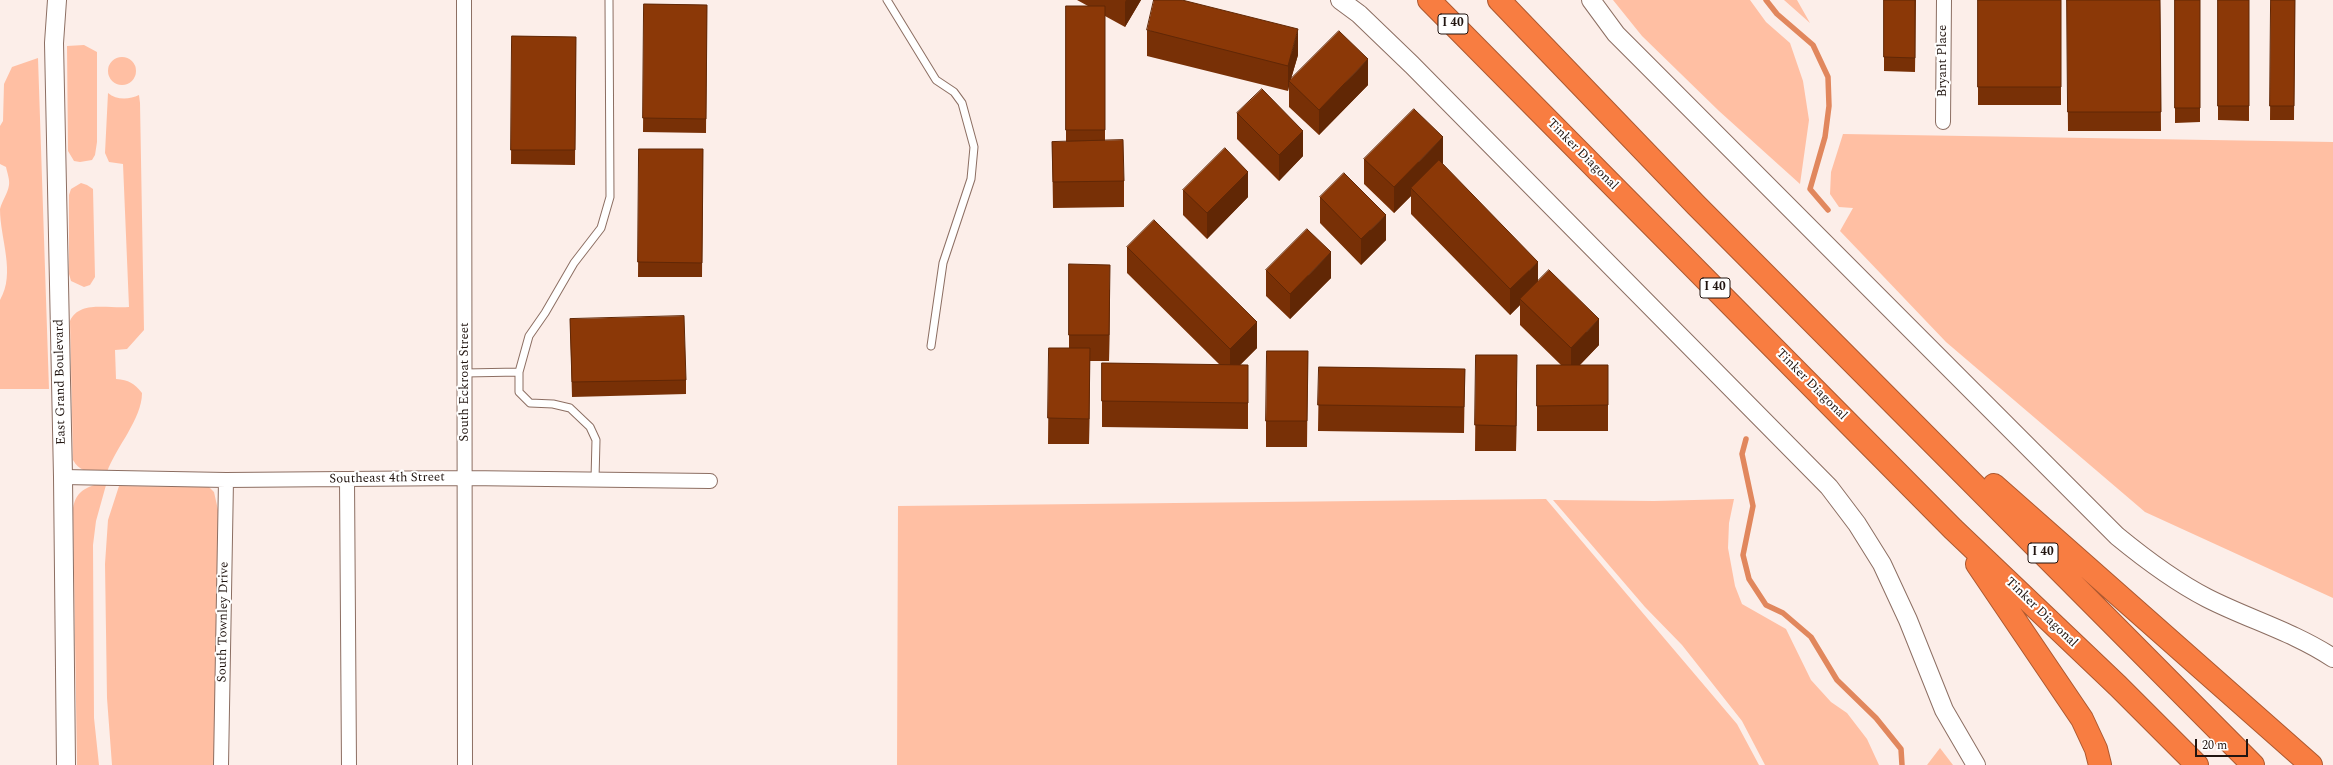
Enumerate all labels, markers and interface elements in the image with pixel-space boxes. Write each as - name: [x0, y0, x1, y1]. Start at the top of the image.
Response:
- road number: I 40: [1438, 14, 1468, 34]
- street label: Bryant Place: [1935, 25, 1951, 97]
- street label: Tinker Diagonal: [1543, 116, 1621, 194]
- road number: I 40: [1700, 278, 1730, 298]
- street label: East Grand Boulevard: [52, 319, 70, 445]
- street label: South Eckroat Street: [457, 322, 473, 442]
- street label: Tinker Diagonal: [1772, 346, 1850, 424]
- street label: Southeast 4th Street: [329, 470, 445, 488]
- road number: I 40: [2028, 543, 2058, 563]
- street label: South Townley Drive: [215, 561, 233, 683]
- street label: Tinker Diagonal: [2002, 575, 2080, 651]
- scale bar: [2197, 731, 2250, 757]
- text: 20 m: [2202, 736, 2227, 755]

